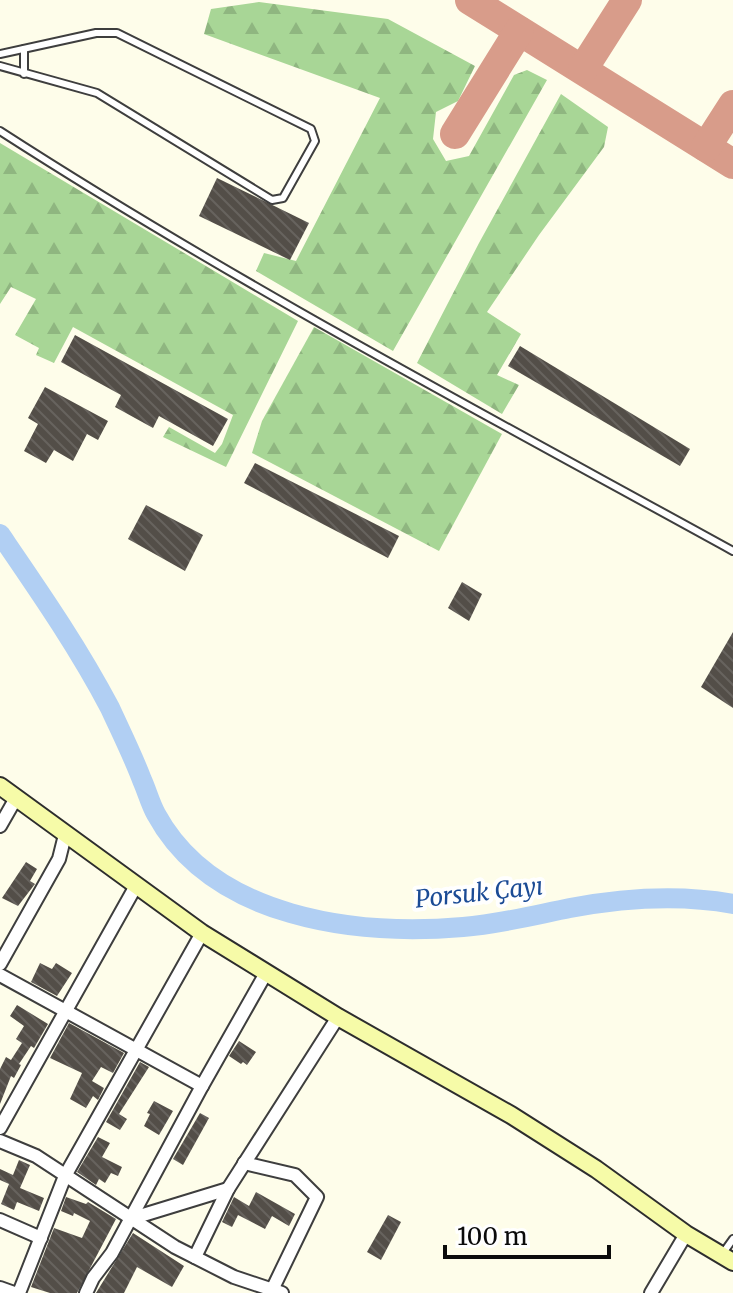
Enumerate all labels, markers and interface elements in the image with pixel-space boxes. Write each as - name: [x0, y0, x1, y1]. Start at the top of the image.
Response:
- water label: Porsuk Çayı: [413, 870, 544, 915]
- scale bar: [445, 1209, 609, 1259]
- text: 100 m: [457, 1221, 528, 1252]

